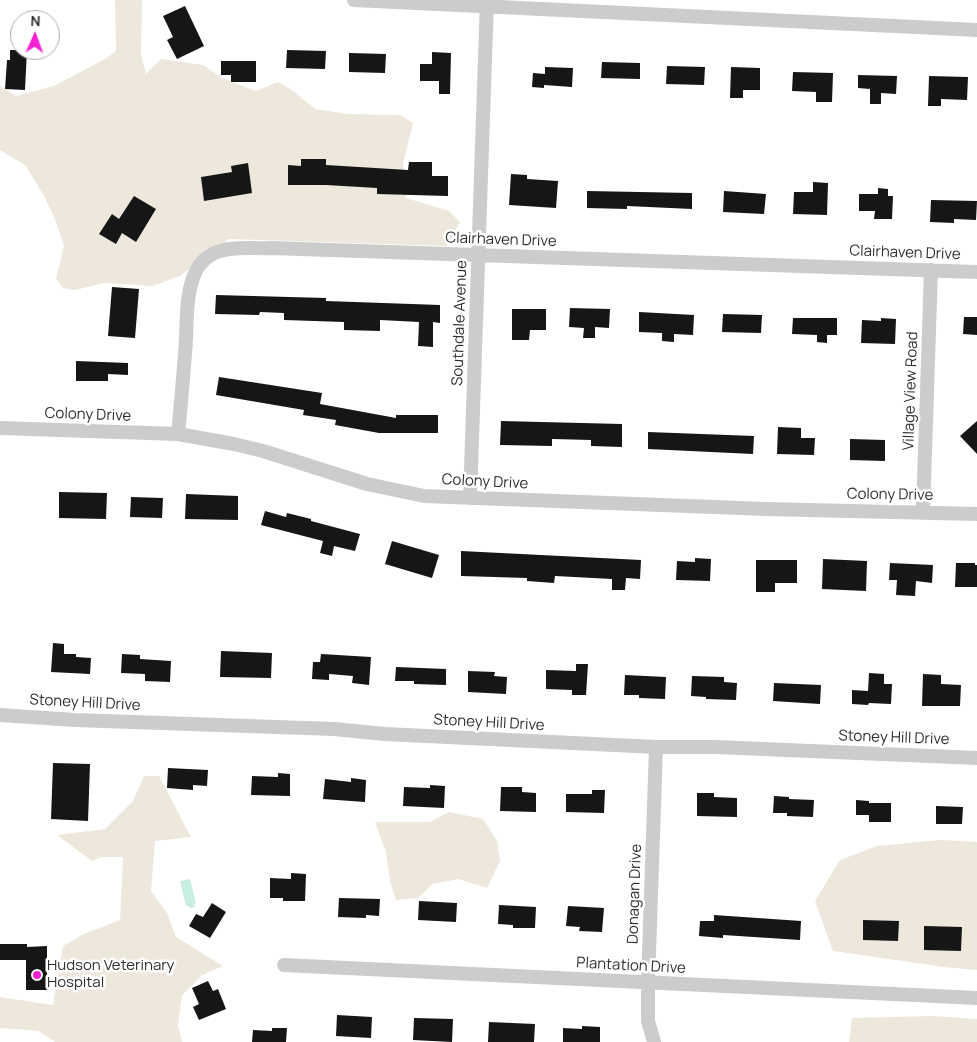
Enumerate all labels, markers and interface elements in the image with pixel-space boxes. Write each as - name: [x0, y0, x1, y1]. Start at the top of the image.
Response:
- north arrow: [10, 10, 60, 60]
- text: N: [30, 11, 41, 30]
- street label: Clairhaven Drive: [445, 229, 557, 251]
- street label: Clairhaven Drive: [849, 242, 961, 264]
- street label: Southdale Avenue: [449, 260, 471, 386]
- street label: Village View Road: [900, 331, 922, 451]
- street label: Colony Drive: [44, 404, 132, 426]
- street label: Colony Drive: [441, 471, 529, 493]
- street label: Colony Drive: [847, 485, 933, 505]
- street label: Stoney Hill Drive: [29, 691, 141, 715]
- street label: Stoney Hill Drive: [433, 711, 545, 735]
- street label: Stoney Hill Drive: [838, 727, 950, 749]
- street label: Donagan Drive: [624, 844, 646, 944]
- street label: Plantation Drive: [576, 954, 686, 978]
- place label: Hudson Veterinary Hospital: [47, 957, 174, 992]
- marker: Hudson Veterinary Hospital: [31, 969, 43, 981]

